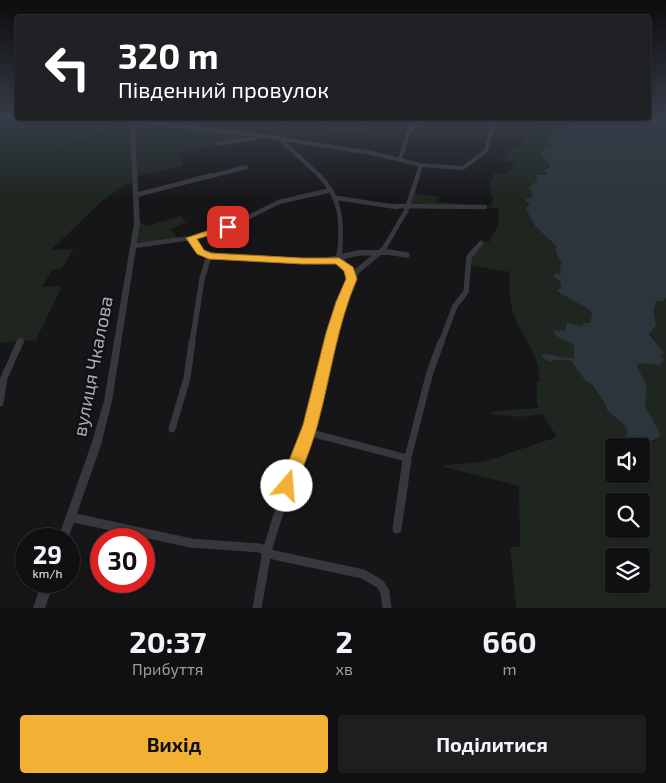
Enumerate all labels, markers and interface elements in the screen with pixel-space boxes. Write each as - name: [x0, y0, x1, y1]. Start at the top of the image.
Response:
- text: 320 m: [118, 34, 219, 76]
- icon: left: [35, 35, 100, 100]
- text: Південний провулок: [118, 76, 329, 102]
- pin: [207, 206, 249, 248]
- icon: arrive: [214, 213, 242, 241]
- street label: вулиця Чкалова: [67, 294, 118, 438]
- map controls: [605, 438, 650, 593]
- button: sound: [605, 438, 650, 483]
- position arrow: [260, 459, 312, 511]
- button: search: [605, 493, 650, 538]
- speed limit sign: 30: [90, 528, 155, 593]
- text: 29: [33, 539, 62, 569]
- button: layers: [605, 548, 650, 593]
- text: km/h: [33, 566, 62, 580]
- text: 20:37: [129, 623, 206, 659]
- text: 2: [336, 623, 353, 659]
- text: 660: [482, 623, 537, 659]
- text: Прибуття: [132, 659, 203, 678]
- text: хв: [336, 659, 353, 678]
- text: m: [502, 659, 516, 678]
- button: Вихід: [20, 715, 328, 773]
- button: Поділитися: [338, 715, 646, 773]

